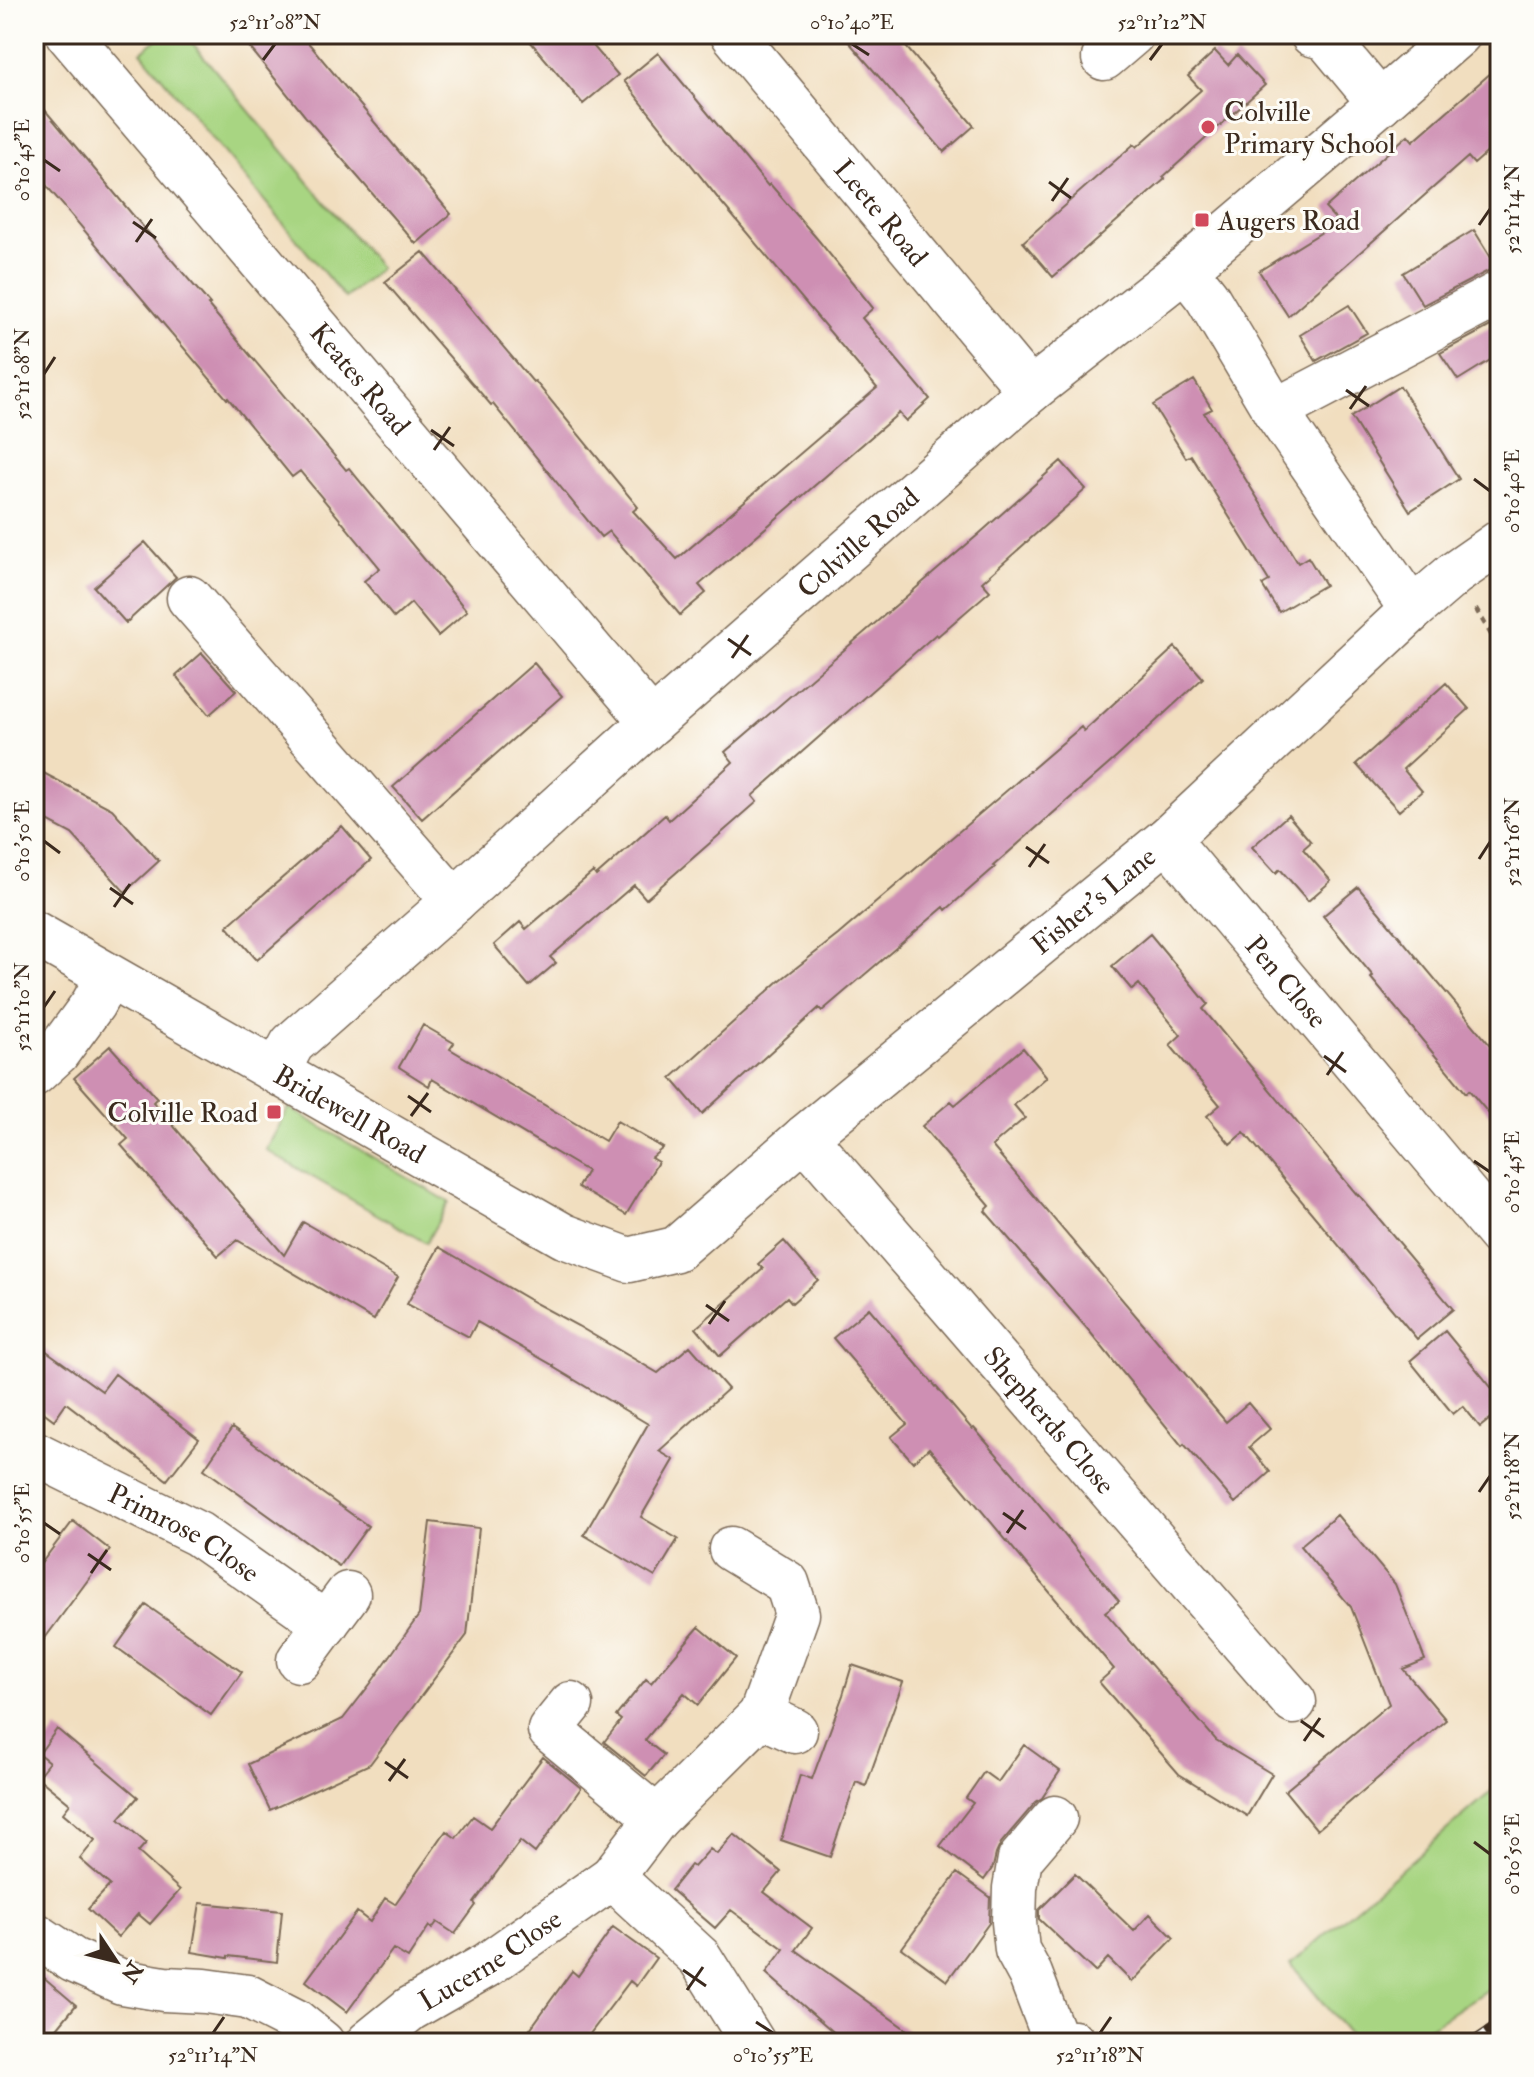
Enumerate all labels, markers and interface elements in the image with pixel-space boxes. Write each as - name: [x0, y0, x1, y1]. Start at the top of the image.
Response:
- text: 52°11'08"N: [229, 10, 321, 35]
- text: 0°10'40"E: [810, 10, 894, 35]
- text: 52°11'12"N: [1117, 10, 1207, 35]
- place label: Colville Primary School: [1224, 95, 1395, 162]
- marker: Colville Primary School: [1199, 118, 1217, 136]
- text: 0°10'45"E: [10, 119, 35, 201]
- street label: Leete Road: [826, 153, 935, 274]
- text: 52°11'14"N: [1500, 164, 1525, 254]
- place label: Augers Road: [1217, 204, 1360, 239]
- marker: Augers Road: [1193, 211, 1211, 229]
- street label: Keates Road: [302, 316, 417, 443]
- text: 52°11'08"N: [10, 328, 35, 420]
- text: 0°10'40"E: [1500, 449, 1525, 533]
- street label: Colville Road: [790, 480, 927, 606]
- text: 52°11'16"N: [1500, 797, 1525, 887]
- text: 0°10'50"E: [10, 800, 35, 882]
- street label: Fisher's Lane: [1024, 839, 1164, 963]
- street label: Pen Close: [1237, 929, 1335, 1036]
- text: 52°11'10"N: [10, 962, 35, 1052]
- street label: Bridewell Road: [267, 1058, 432, 1172]
- place label: Colville Road: [107, 1096, 258, 1131]
- marker: Colville Road: [265, 1103, 283, 1121]
- text: 0°10'45"E: [1500, 1131, 1525, 1213]
- street label: Shepherds Close: [975, 1340, 1122, 1502]
- text: 52°11'18"N: [1500, 1432, 1525, 1520]
- street label: Primrose Close: [102, 1476, 266, 1591]
- text: 0°10'55"E: [10, 1483, 35, 1563]
- text: 0°10'50"E: [1500, 1813, 1525, 1895]
- street label: Lucerne Close: [413, 1902, 569, 2019]
- north arrow: [76, 1921, 156, 2001]
- text: N: [114, 1955, 149, 1988]
- text: 52°11'14"N: [168, 2043, 258, 2068]
- text: 0°10'55"E: [733, 2043, 813, 2068]
- text: 52°11'18"N: [1056, 2043, 1144, 2068]

